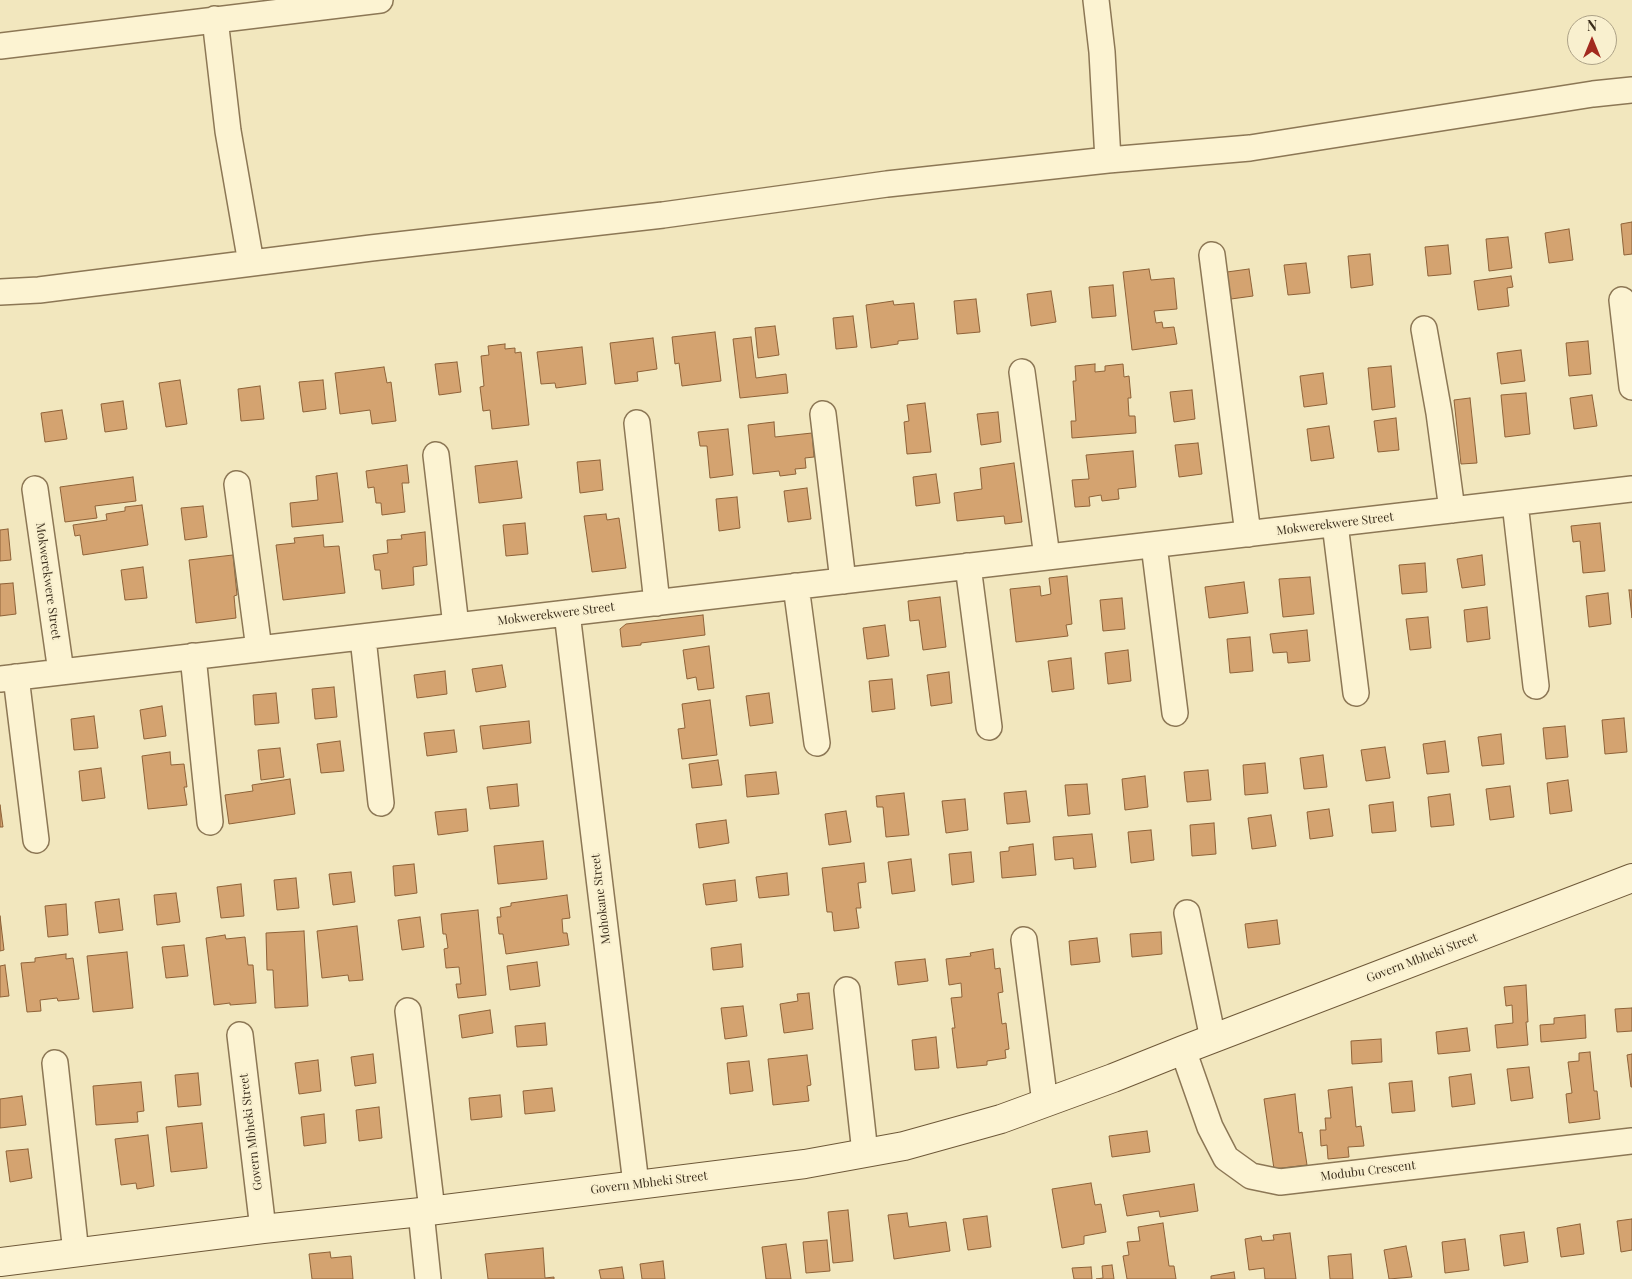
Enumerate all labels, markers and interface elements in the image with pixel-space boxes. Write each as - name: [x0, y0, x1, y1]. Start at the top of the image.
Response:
- north arrow: [1567, 15, 1617, 65]
- text: N: [1587, 16, 1597, 35]
- street label: Mokwerekwere Street: [1276, 510, 1394, 538]
- street label: Mokwerekwere Street: [33, 522, 63, 640]
- street label: Mokwerekwere Street: [497, 600, 615, 628]
- street label: Mohokane Street: [588, 853, 614, 945]
- street label: Govern Mbheki Street: [1364, 930, 1480, 986]
- street label: Govern Mbheki Street: [237, 1073, 265, 1191]
- street label: Modubu Crescent: [1320, 1158, 1416, 1184]
- street label: Govern Mbheki Street: [590, 1169, 708, 1197]

